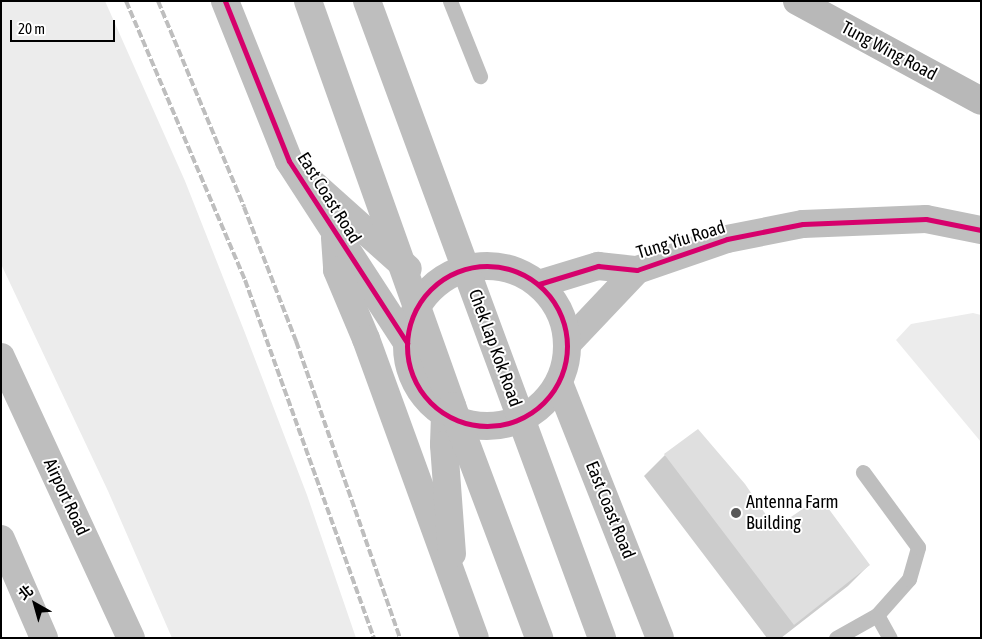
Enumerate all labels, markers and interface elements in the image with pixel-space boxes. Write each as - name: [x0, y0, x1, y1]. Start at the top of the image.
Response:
- scale bar: [12, 10, 118, 42]
- street label: Tung Wing Road: [838, 17, 940, 85]
- text: 20 m: [18, 20, 45, 37]
- street label: East Coast Road: [292, 148, 366, 248]
- street label: Tung Yiu Road: [634, 216, 728, 264]
- street label: Chek Lap Kok Road: [464, 286, 526, 410]
- street label: Airport Road: [39, 455, 93, 539]
- street label: East Coast Road: [581, 458, 639, 562]
- place label: Antenna Farm Building: [746, 492, 839, 534]
- marker: Antenna Farm Building: [730, 507, 742, 519]
- north arrow: [10, 579, 60, 629]
- text: 北: [15, 582, 36, 603]

